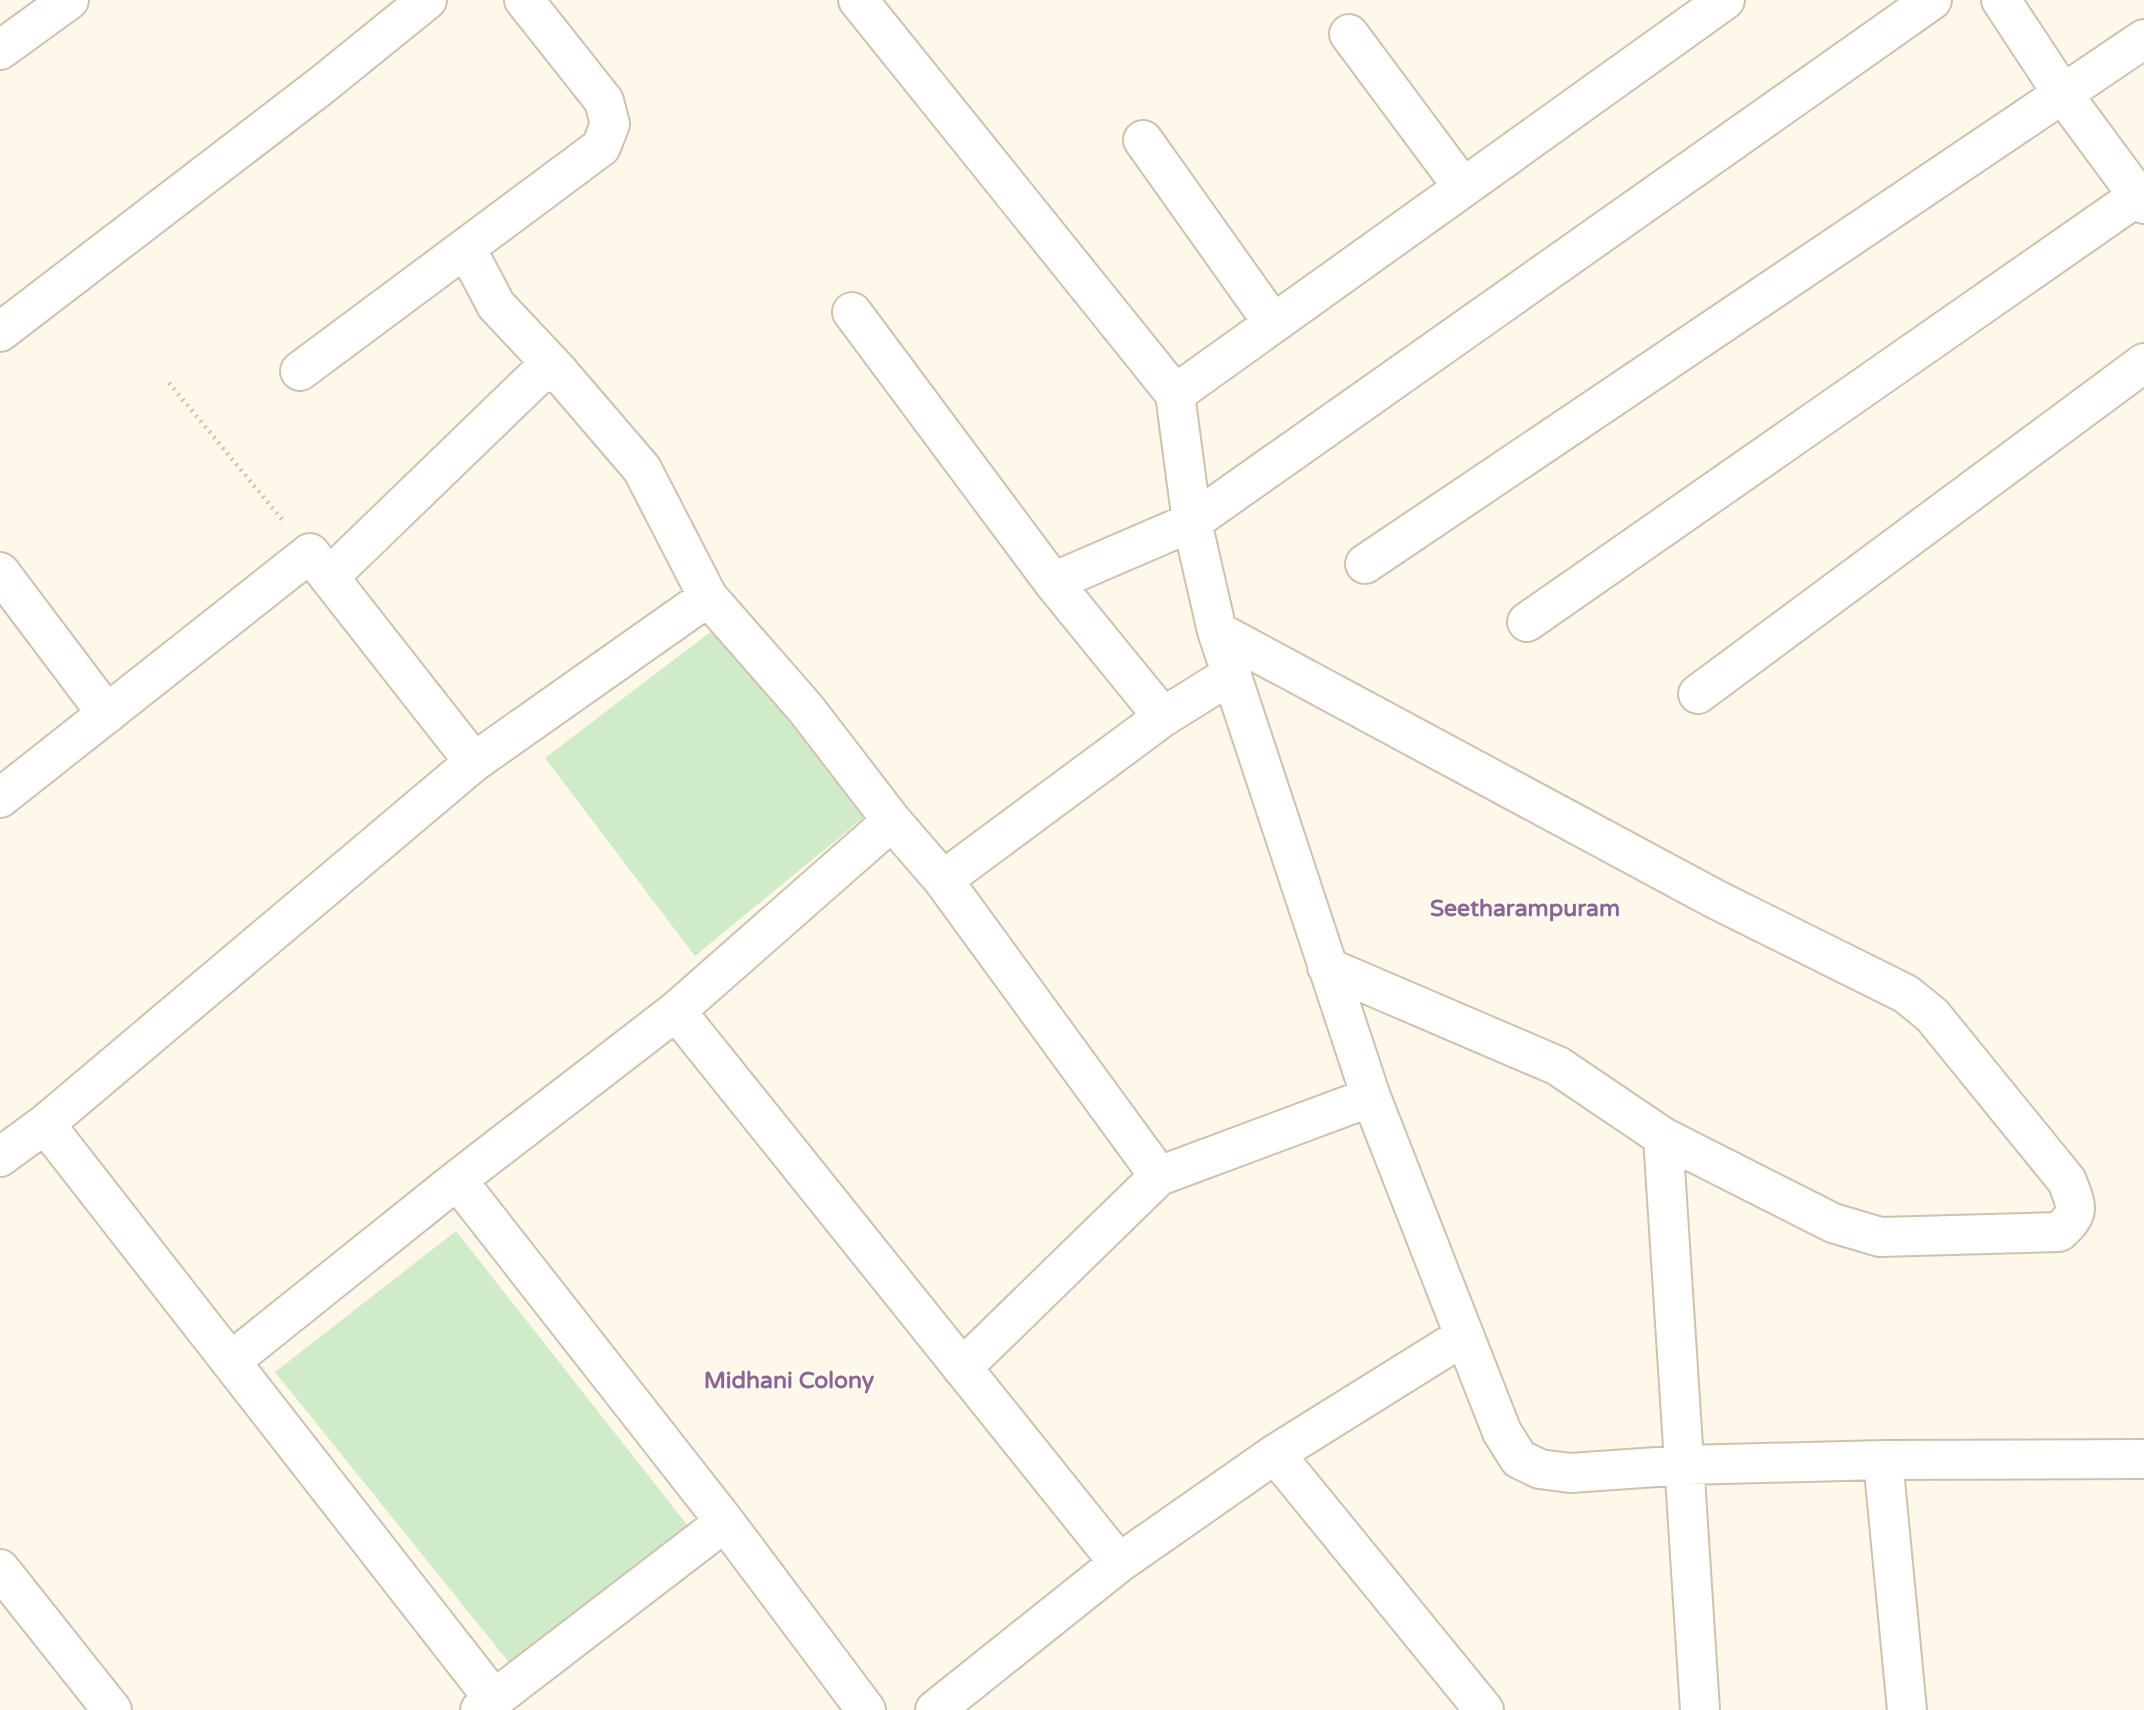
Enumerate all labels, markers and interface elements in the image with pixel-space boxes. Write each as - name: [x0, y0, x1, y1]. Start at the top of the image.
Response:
- district label: Seetharampuram: [1430, 895, 1620, 923]
- district label: Midhani Colony: [704, 1367, 875, 1395]

